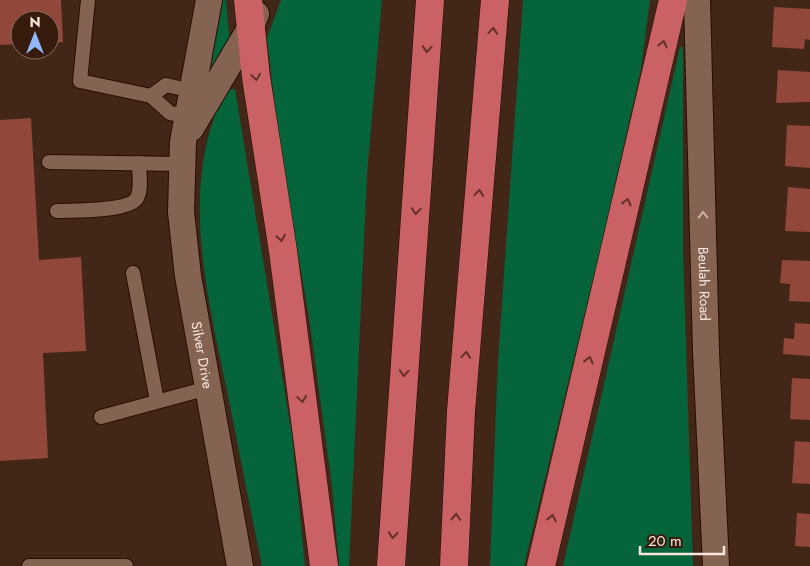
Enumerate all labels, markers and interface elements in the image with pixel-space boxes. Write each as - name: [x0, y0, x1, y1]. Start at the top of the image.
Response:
- north arrow: [10, 10, 60, 60]
- text: N: [29, 12, 41, 32]
- one-way arrow: [487, 27, 498, 35]
- one-way arrow: [657, 39, 668, 48]
- one-way arrow: [422, 45, 433, 53]
- one-way arrow: [250, 74, 261, 82]
- one-way arrow: [473, 189, 484, 197]
- one-way arrow: [621, 198, 632, 207]
- one-way arrow: [410, 207, 421, 215]
- one-way arrow: [698, 211, 708, 218]
- one-way arrow: [275, 233, 285, 242]
- street label: Beulah Road: [693, 247, 715, 321]
- street label: Silver Drive: [186, 320, 218, 390]
- one-way arrow: [460, 351, 471, 359]
- one-way arrow: [583, 356, 594, 365]
- one-way arrow: [399, 369, 410, 377]
- one-way arrow: [296, 395, 307, 403]
- one-way arrow: [451, 513, 462, 521]
- one-way arrow: [546, 514, 557, 523]
- scale bar: [640, 524, 724, 556]
- text: 20 m: [648, 530, 682, 552]
- one-way arrow: [388, 531, 399, 539]

